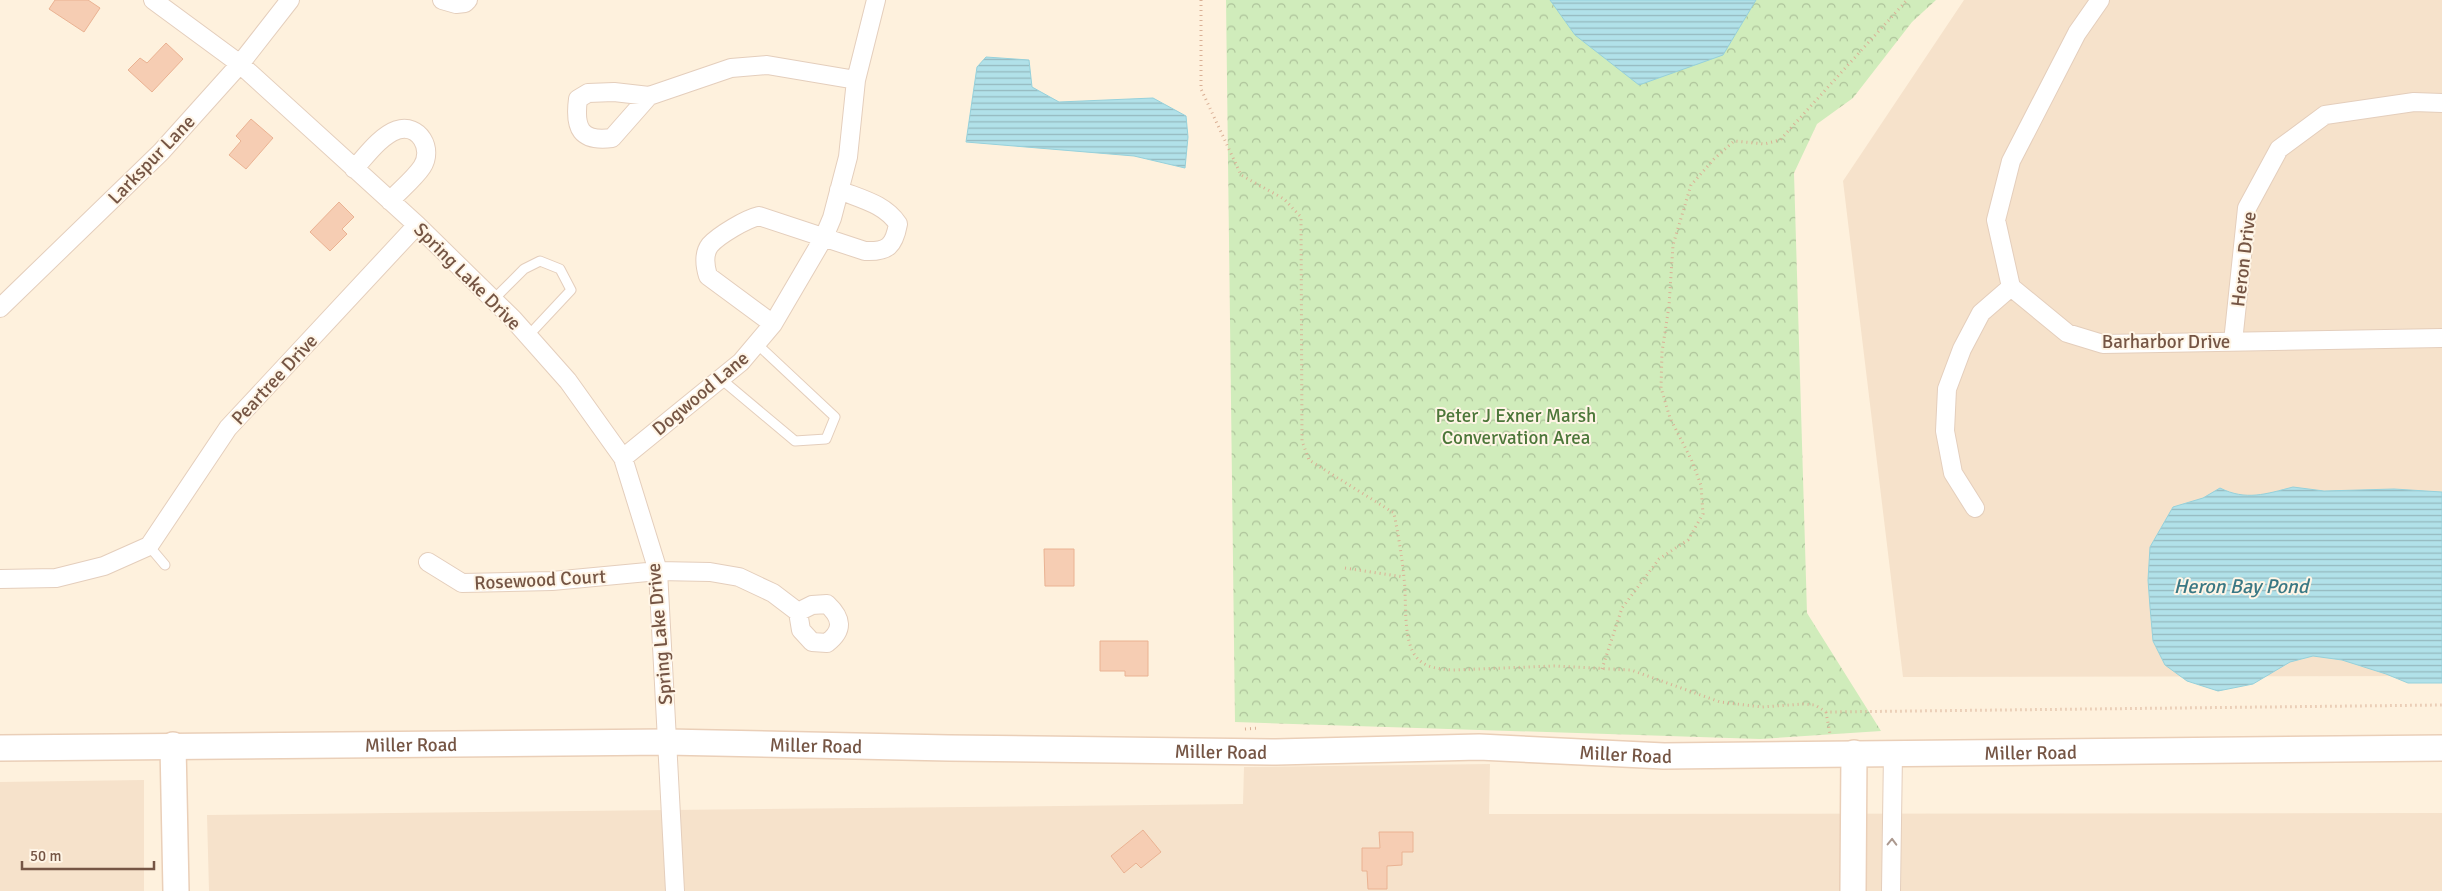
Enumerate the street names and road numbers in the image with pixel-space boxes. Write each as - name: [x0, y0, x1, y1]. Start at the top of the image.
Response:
- street label: Larkspur Lane: [103, 110, 200, 209]
- street label: Heron Drive: [2226, 210, 2262, 308]
- street label: Spring Lake Drive: [408, 218, 526, 336]
- street label: Peartree Drive: [226, 329, 323, 430]
- street label: Barharbor Drive: [2102, 330, 2230, 354]
- street label: Dogwood Lane: [647, 346, 754, 441]
- street label: Spring Lake Drive: [642, 562, 678, 706]
- street label: Rosewood Court: [474, 565, 607, 595]
- street label: Miller Road: [365, 733, 457, 758]
- street label: Miller Road: [769, 733, 862, 759]
- street label: Miller Road: [1174, 740, 1267, 765]
- street label: Miller Road: [1579, 741, 1672, 769]
- street label: Miller Road: [1984, 741, 2077, 766]

